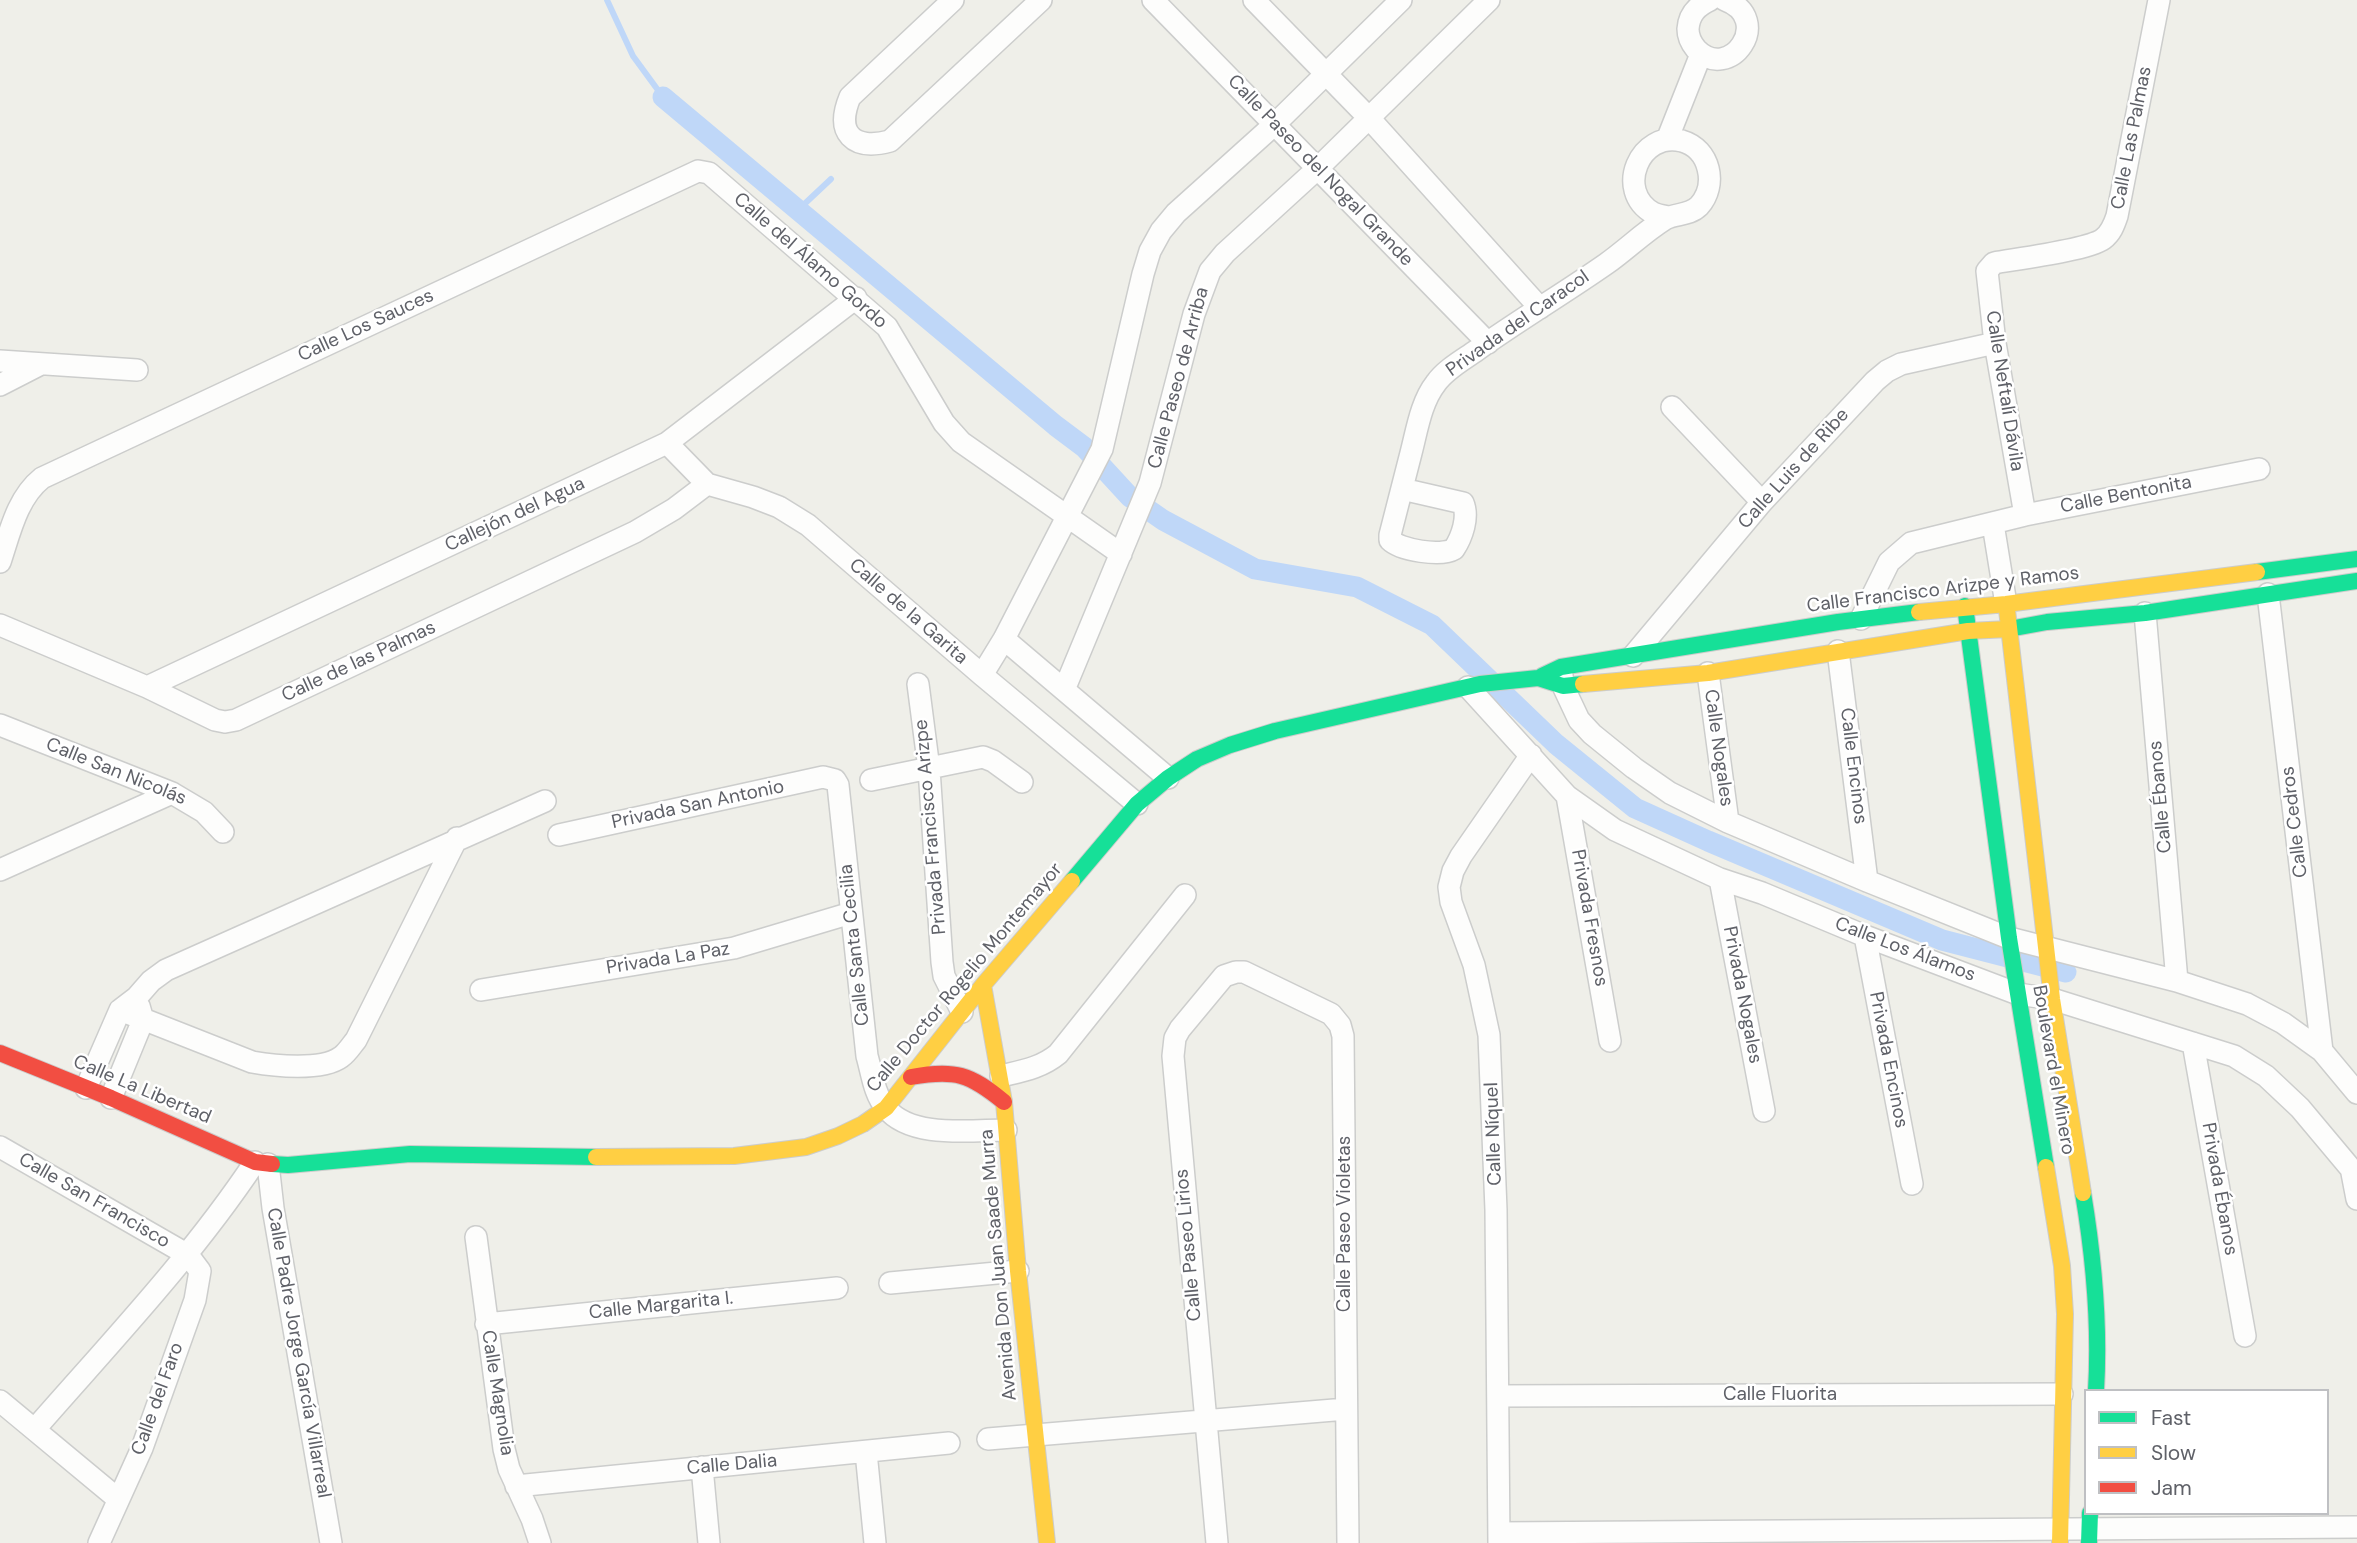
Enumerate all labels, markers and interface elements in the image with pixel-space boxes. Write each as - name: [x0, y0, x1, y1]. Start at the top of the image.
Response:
- street label: Calle Las Palmas: [2107, 65, 2157, 211]
- street label: Calle Paseo del Nogal Grande: [1222, 70, 1418, 272]
- street label: Calle del Álamo Gordo: [728, 188, 892, 334]
- street label: Privada del Caracol: [1442, 266, 1594, 382]
- street label: Calle Los Sauces: [294, 285, 438, 367]
- street label: Calle Paseo de Arriba: [1144, 285, 1214, 471]
- street label: Calle Neftalí Dávila: [1980, 309, 2028, 473]
- street label: Calle Luis de Ribe: [1734, 404, 1854, 534]
- street label: Calle Bentonita: [2058, 471, 2194, 519]
- street label: Callejón del Agua: [442, 473, 588, 557]
- street label: Calle de la Garita: [844, 554, 972, 670]
- street label: Calle Francisco Arizpe y Ramos: [1806, 562, 2080, 618]
- street label: Calle de las Palmas: [278, 616, 440, 708]
- street label: Calle Nogales: [1699, 688, 1737, 808]
- street label: Calle Encinos: [1835, 707, 1871, 825]
- street label: Privada Francisco Arizpe: [910, 718, 952, 936]
- street label: Calle San Nicolás: [42, 733, 190, 811]
- street label: Calle Ébanos: [2145, 740, 2177, 854]
- street label: Calle Cedros: [2277, 765, 2313, 879]
- street label: Privada San Antonio: [610, 776, 786, 834]
- street label: Privada Fresnos: [1566, 848, 1612, 988]
- street label: Calle Doctor Rogelio Montemayor: [862, 859, 1068, 1097]
- street label: Calle Santa Cecilia: [835, 863, 875, 1027]
- street label: Calle Los Álamos: [1832, 913, 1978, 987]
- street label: Privada Nogales: [1718, 924, 1766, 1066]
- street label: Privada La Paz: [605, 938, 731, 980]
- street label: Boulevard el Minero: [2027, 983, 2079, 1157]
- street label: Privada Encinos: [1864, 990, 1912, 1130]
- street label: Calle La Libertad: [70, 1051, 214, 1129]
- street label: Calle Níquel: [1481, 1082, 1507, 1186]
- street label: Privada Ébanos: [2196, 1121, 2242, 1257]
- street label: Avenida Don Juan Saade Murra: [976, 1128, 1022, 1402]
- street label: Calle Paseo Violetas: [1334, 1136, 1356, 1312]
- street label: Calle San Francisco: [14, 1148, 174, 1254]
- street label: Calle Paseo Lirios: [1171, 1168, 1207, 1322]
- street label: Calle Padre Jorge García Villarreal: [261, 1206, 335, 1500]
- street label: Calle Margarita I.: [588, 1287, 734, 1325]
- street label: Calle Magnolia: [476, 1329, 518, 1457]
- street label: Calle del Faro: [127, 1340, 189, 1458]
- street label: Calle Fluorita: [1723, 1384, 1837, 1406]
- legend: [2084, 1389, 2329, 1515]
- text: Fast: [2151, 1404, 2191, 1432]
- text: Slow: [2151, 1439, 2196, 1467]
- street label: Calle Dalia: [686, 1450, 778, 1480]
- text: Jam: [2151, 1474, 2192, 1502]

